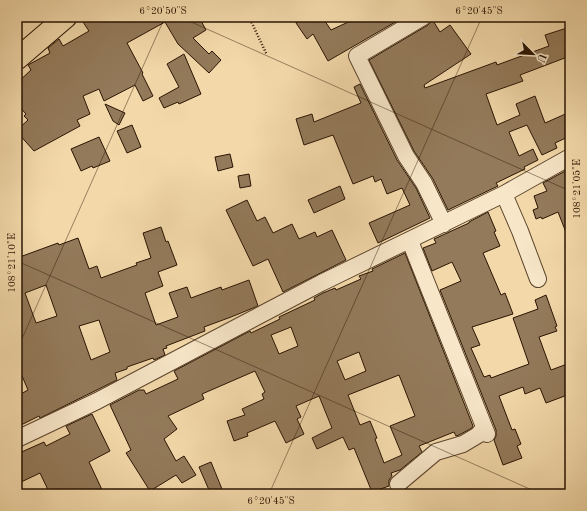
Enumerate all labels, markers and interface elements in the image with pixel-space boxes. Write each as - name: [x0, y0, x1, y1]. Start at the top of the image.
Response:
- text: 6°20'50"S: [139, 6, 187, 16]
- text: 6°20'45"S: [455, 6, 503, 16]
- north arrow: [513, 34, 553, 74]
- text: U: [534, 51, 548, 64]
- text: 108°21'05"E: [572, 159, 582, 219]
- text: 108°21'10"E: [7, 233, 17, 293]
- text: 6°20'45"S: [247, 496, 295, 506]

